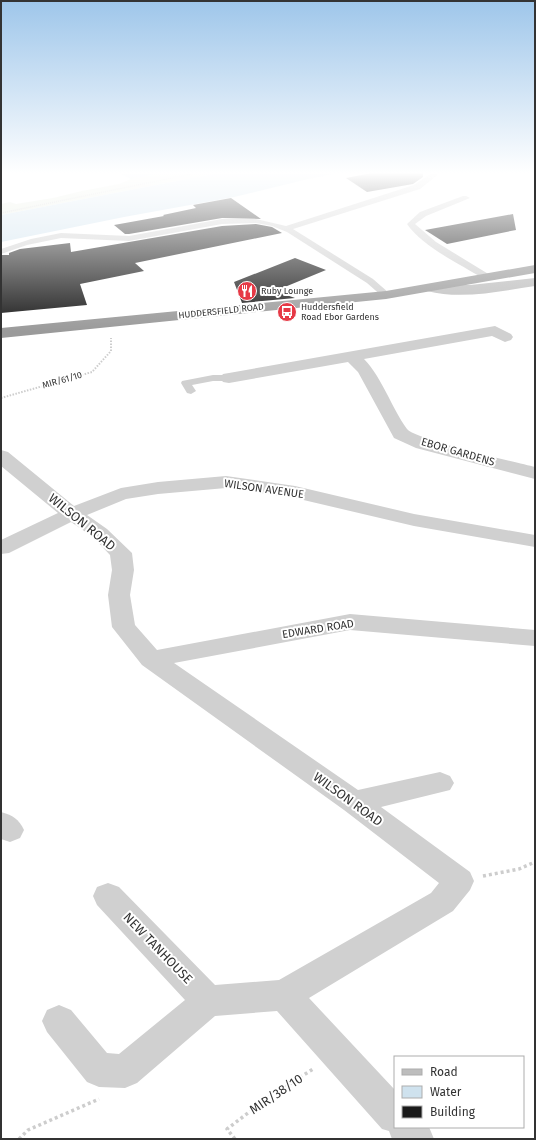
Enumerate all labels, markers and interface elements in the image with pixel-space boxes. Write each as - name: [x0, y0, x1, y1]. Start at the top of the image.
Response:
- restaurant icon: Ruby Lounge: [236, 280, 258, 302]
- place label: Ruby Lounge: [261, 286, 313, 296]
- bus stop icon: Huddersfield Road Ebor Gardens: [276, 301, 298, 323]
- street label: HUDDERSFIELD ROAD: [178, 302, 264, 320]
- place label: Huddersfield Road Ebor Gardens: [301, 302, 379, 322]
- street label: MIR/61/10: [41, 370, 83, 390]
- street label: EBOR GARDENS: [420, 435, 496, 469]
- street label: WILSON AVENUE: [223, 477, 305, 501]
- street label: WILSON ROAD: [46, 490, 118, 554]
- street label: EDWARD ROAD: [281, 617, 355, 641]
- street label: WILSON ROAD: [311, 769, 385, 829]
- street label: NEW TANHOUSE: [120, 909, 196, 987]
- legend: [394, 1056, 524, 1128]
- text: Road: [430, 1065, 458, 1079]
- street label: MIR/38/10: [247, 1071, 305, 1117]
- text: Water: [430, 1085, 462, 1099]
- text: Building: [430, 1105, 476, 1119]

